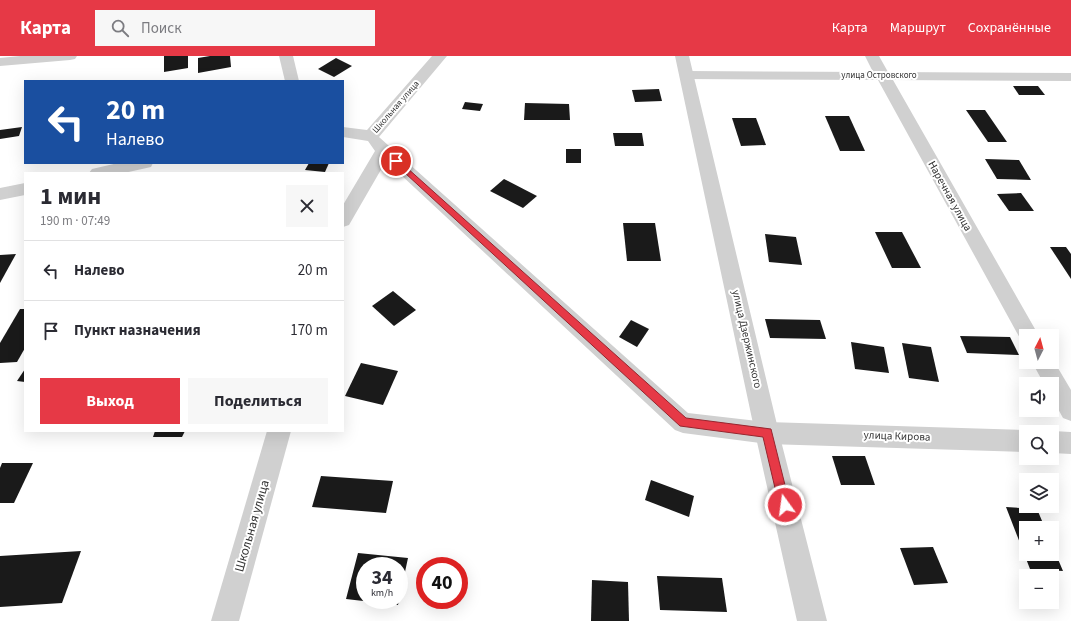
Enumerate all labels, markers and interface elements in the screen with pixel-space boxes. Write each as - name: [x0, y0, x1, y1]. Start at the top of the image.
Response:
- search box: [95, 10, 375, 46]
- text: Карта: [20, 15, 71, 42]
- icon: search: [109, 17, 131, 39]
- text: Поиск: [141, 18, 182, 39]
- text: Карта: [832, 18, 868, 38]
- text: Маршрут: [890, 18, 946, 38]
- text: Сохранённые: [968, 18, 1051, 38]
- street label: улица Островского: [841, 69, 917, 82]
- street label: Школьная улица: [369, 78, 423, 136]
- text: 20 m: [106, 90, 165, 130]
- icon: left: [40, 96, 92, 148]
- text: Налево: [106, 127, 164, 152]
- pin: [379, 144, 413, 178]
- icon: arrive: [385, 150, 407, 172]
- street label: Наречная улица: [924, 158, 976, 234]
- text: 1 мин: [40, 179, 101, 214]
- button: close: [286, 185, 328, 227]
- text: 190 m · 07:49: [40, 212, 110, 230]
- icon: left: [40, 260, 62, 282]
- text: Налево: [74, 260, 125, 281]
- text: 20 m: [298, 260, 328, 281]
- street label: улица Дзержинского: [728, 288, 766, 390]
- icon: arrive: [40, 320, 62, 342]
- text: Пункт назначения: [74, 320, 201, 341]
- text: 170 m: [290, 320, 328, 341]
- north arrow: [1019, 329, 1059, 369]
- map controls: [1019, 329, 1059, 609]
- button: sound: [1019, 377, 1059, 417]
- button: Выход: [40, 378, 180, 424]
- button: Поделиться: [188, 378, 328, 424]
- button: search: [1019, 425, 1059, 465]
- street label: улица Кирова: [863, 427, 931, 445]
- button: layers: [1019, 473, 1059, 513]
- street label: Школьная улица: [230, 478, 274, 574]
- position arrow: [764, 484, 806, 526]
- button: +: [1019, 521, 1059, 561]
- speed limit sign: 40: [416, 557, 468, 609]
- text: 34: [371, 564, 393, 592]
- button: −: [1019, 569, 1059, 609]
- text: km/h: [371, 586, 393, 600]

